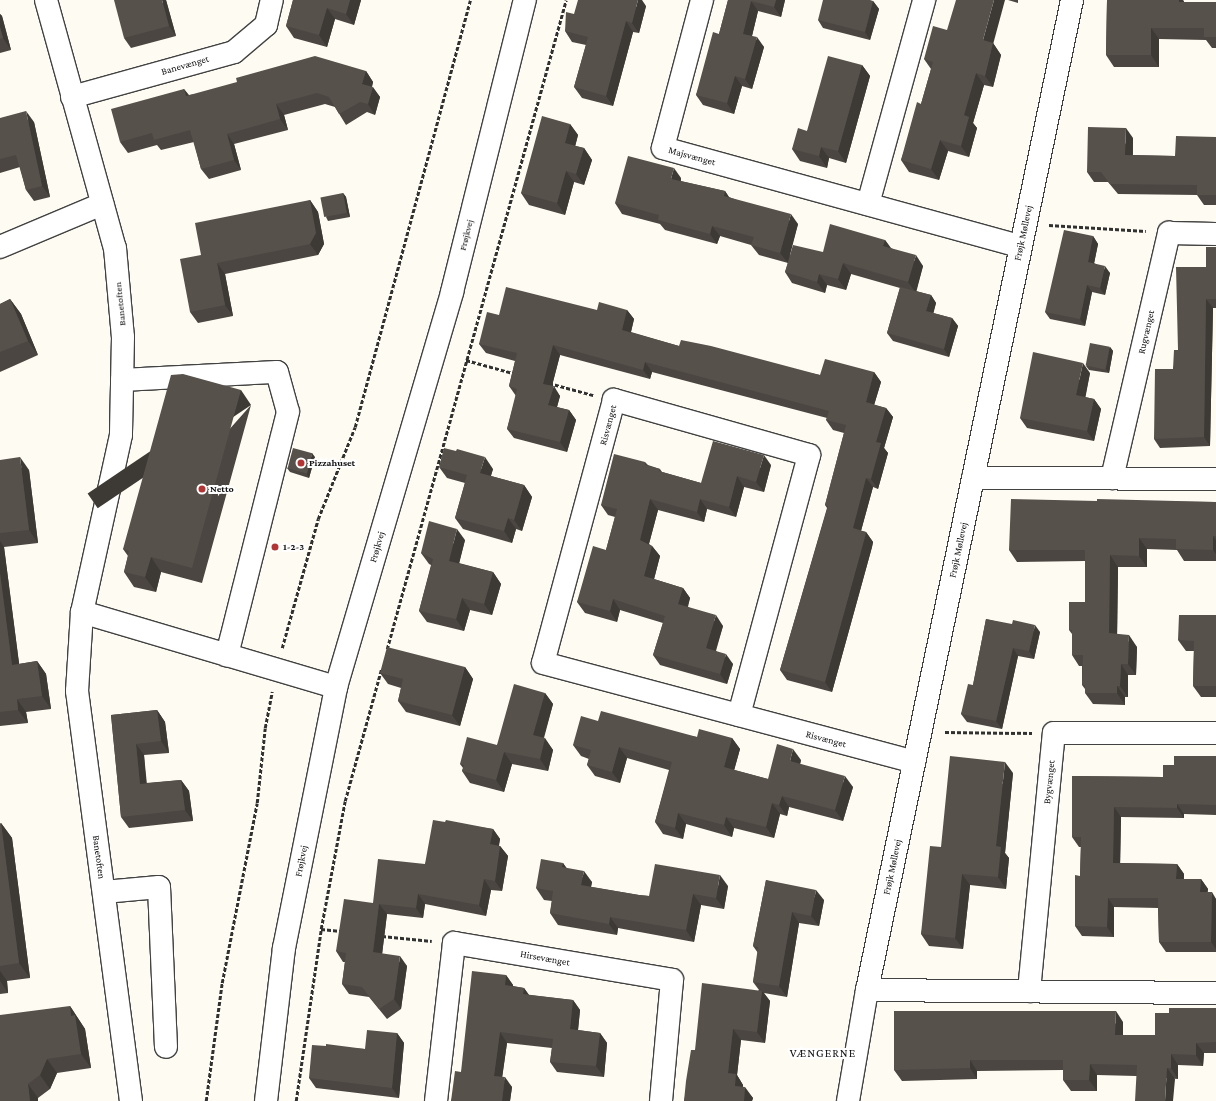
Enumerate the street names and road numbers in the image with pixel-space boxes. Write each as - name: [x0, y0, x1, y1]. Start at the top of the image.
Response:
- street label: Banevænget: [160, 52, 210, 78]
- street label: Majsvænget: [667, 144, 717, 168]
- street label: Frøjk Møllevej: [1011, 204, 1035, 262]
- street label: Frøjkvej: [456, 218, 476, 252]
- street label: Banetoften: [112, 281, 128, 327]
- street label: Rugvænget: [1135, 309, 1157, 355]
- street label: Risvænget: [597, 404, 619, 446]
- street label: Frøjk Møllevej: [946, 521, 970, 579]
- street label: Frøjkvej: [367, 530, 387, 564]
- street label: Risvænget: [805, 728, 847, 750]
- street label: Bygvænget: [1041, 759, 1057, 805]
- street label: Banetoften: [90, 834, 108, 880]
- street label: Frøjk Møllevej: [880, 838, 904, 896]
- street label: Frøjkvej: [292, 844, 310, 878]
- street label: Hirsevænget: [519, 948, 571, 968]

